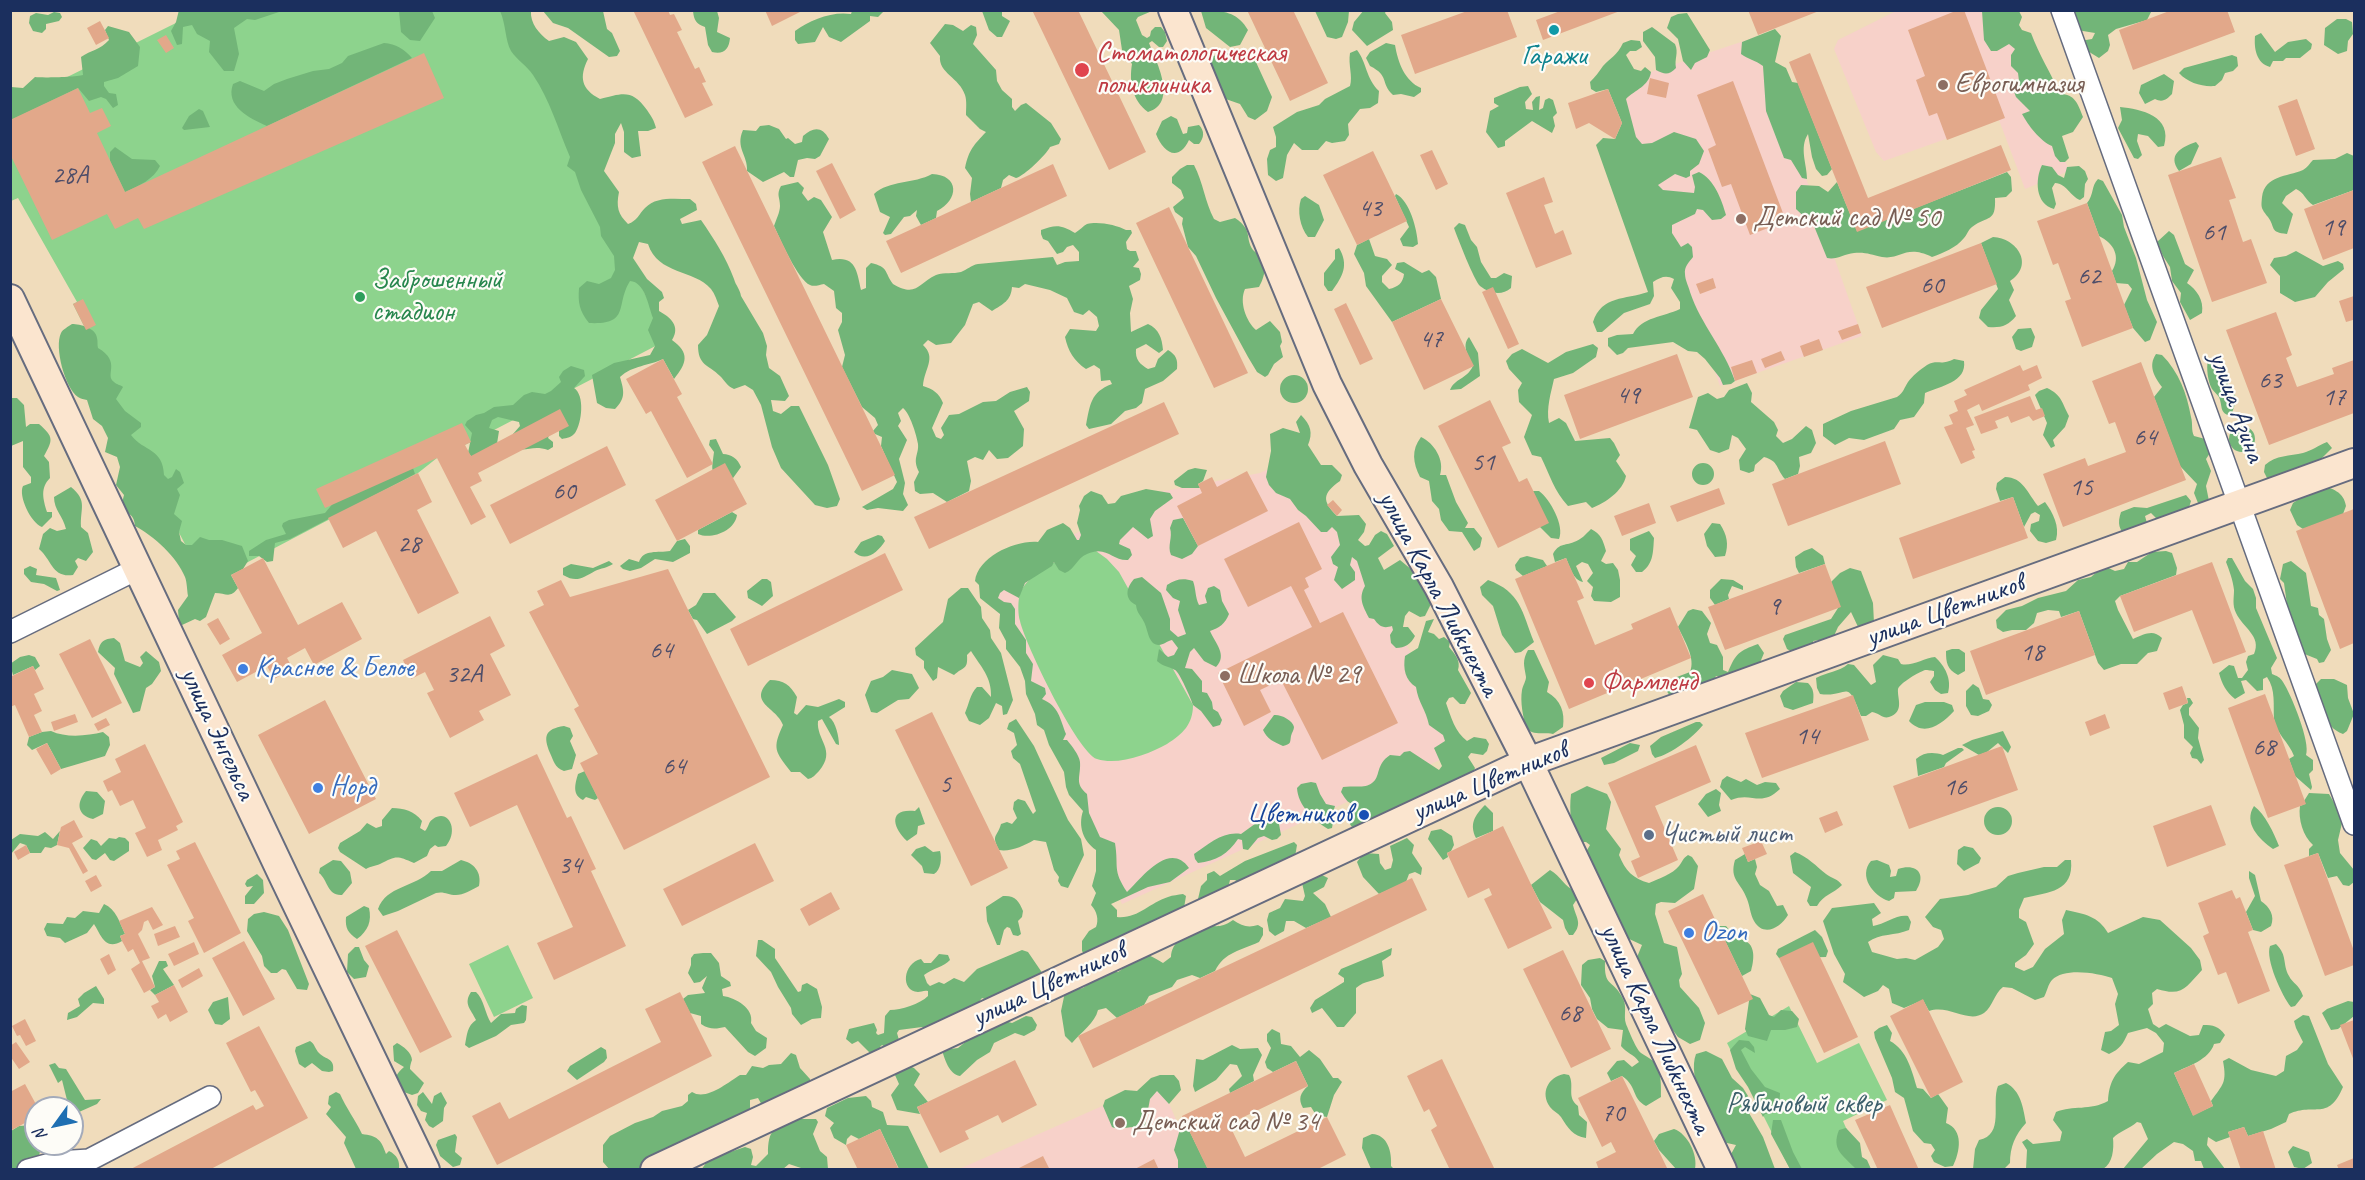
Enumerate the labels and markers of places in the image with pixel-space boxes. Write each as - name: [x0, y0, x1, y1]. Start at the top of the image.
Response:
- marker: Гаражи: [1547, 23, 1561, 37]
- place label: Стоматологическая поликлиника: [1096, 37, 1286, 103]
- place label: Гаражи: [1522, 40, 1586, 74]
- marker: Стоматологическая поликлиника: [1073, 61, 1091, 79]
- place label: Еврогимназия: [1955, 68, 2083, 102]
- marker: Еврогимназия: [1936, 78, 1950, 92]
- place label: Детский сад № 50: [1753, 202, 1940, 236]
- marker: Детский сад № 50: [1734, 212, 1748, 226]
- place label: Заброшенный стадион: [372, 264, 502, 330]
- marker: Заброшенный стадион: [353, 290, 367, 304]
- place label: Красное & Белое: [255, 652, 413, 686]
- place label: Школа № 29: [1237, 659, 1361, 693]
- marker: Красное & Белое: [236, 662, 250, 676]
- place label: Фармленд: [1601, 666, 1697, 700]
- marker: Школа № 29: [1218, 669, 1232, 683]
- marker: Фармленд: [1582, 676, 1596, 690]
- place label: Норд: [330, 771, 375, 805]
- marker: Норд: [311, 781, 325, 795]
- place label: Цветников: [1247, 798, 1352, 832]
- marker: Цветников: [1357, 808, 1371, 822]
- place label: Чистый лист: [1661, 818, 1792, 852]
- marker: Чистый лист: [1642, 828, 1656, 842]
- place label: Ozon: [1701, 916, 1747, 950]
- marker: Ozon: [1682, 926, 1696, 940]
- place label: Детский сад № 34: [1132, 1106, 1319, 1140]
- marker: Детский сад № 34: [1113, 1116, 1127, 1130]

